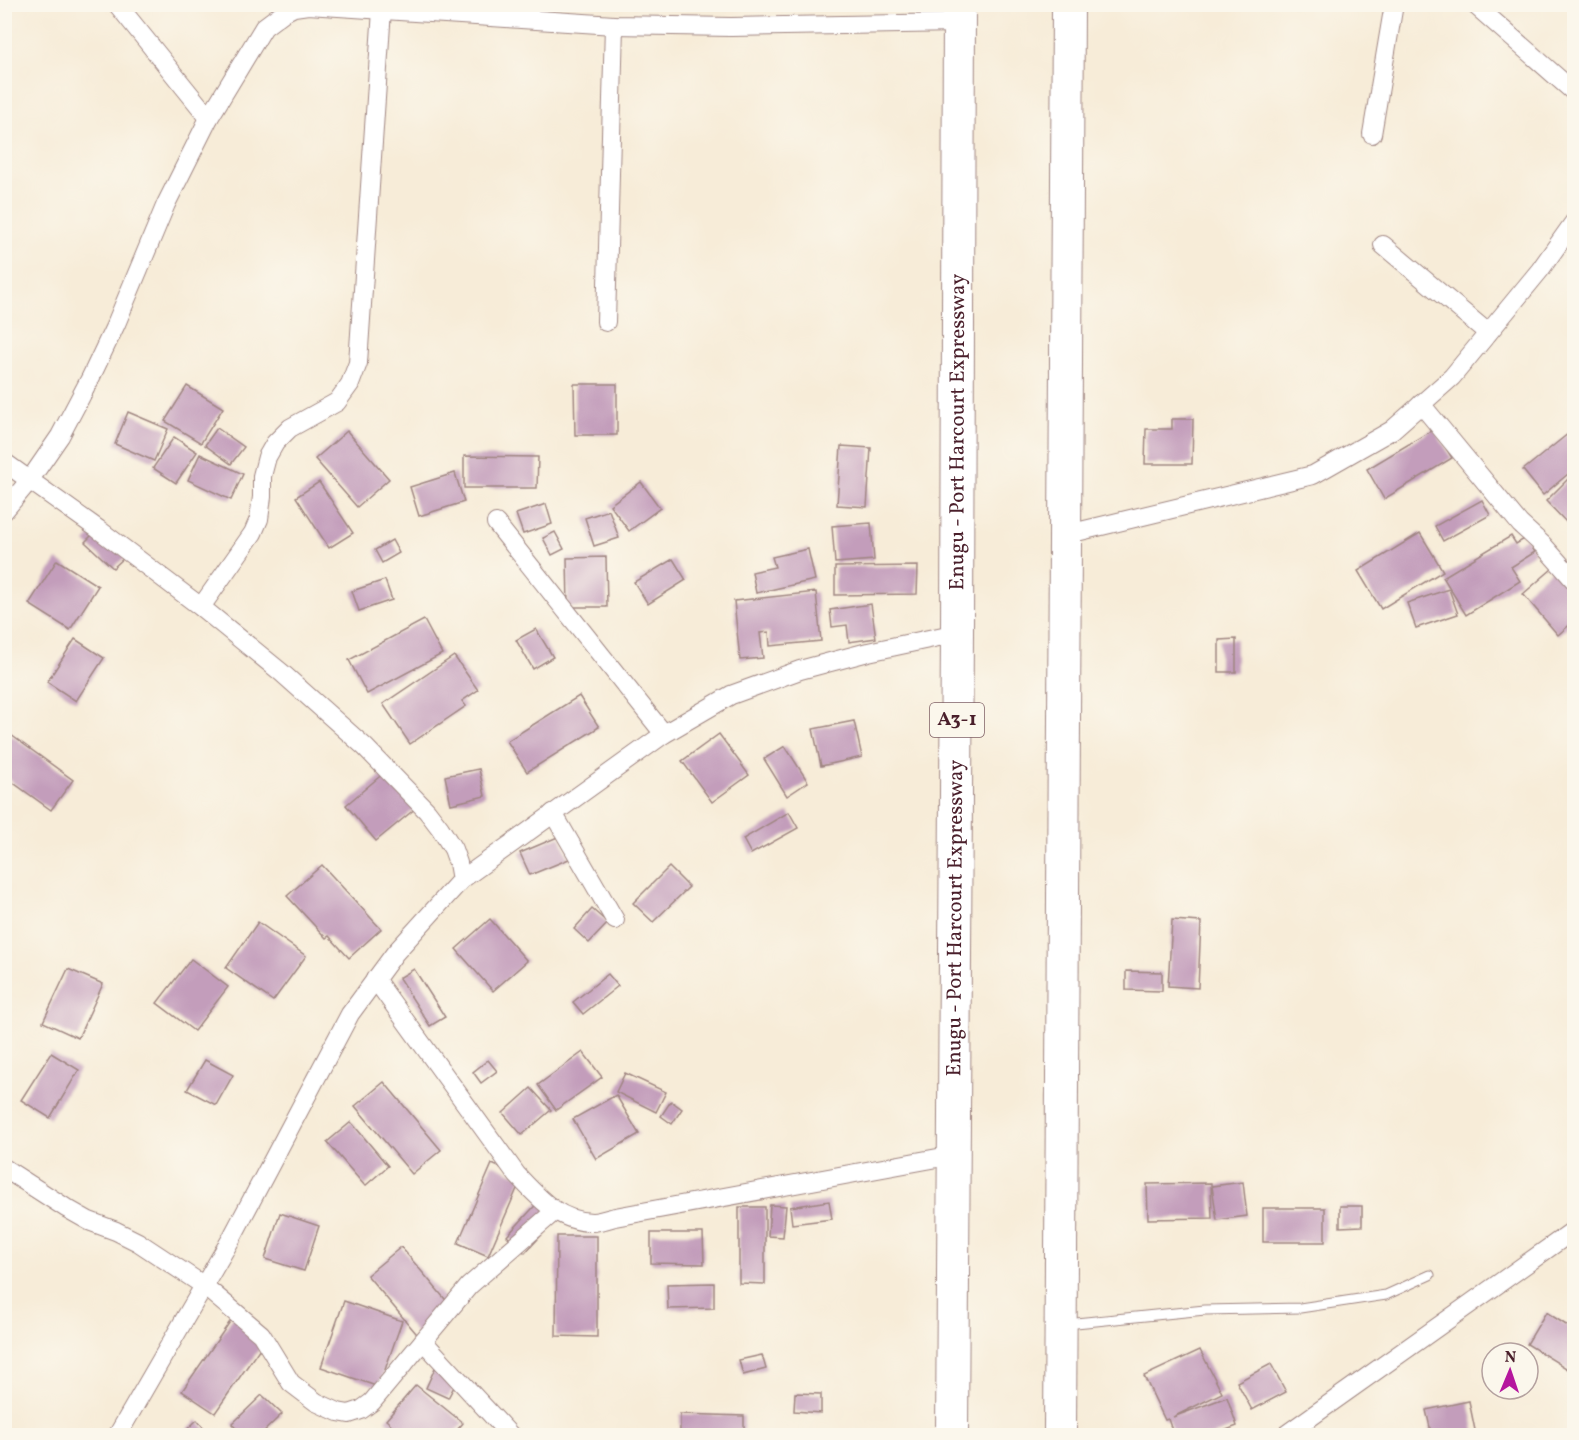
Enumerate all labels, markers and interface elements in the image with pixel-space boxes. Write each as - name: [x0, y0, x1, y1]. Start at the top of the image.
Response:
- street label: Enugu - Port Harcourt Expressway: [943, 273, 973, 590]
- road number: A3-1: [930, 703, 984, 737]
- street label: Enugu - Port Harcourt Expressway: [940, 759, 971, 1076]
- north arrow: [1480, 1341, 1540, 1401]
- text: N: [1504, 1347, 1517, 1369]

